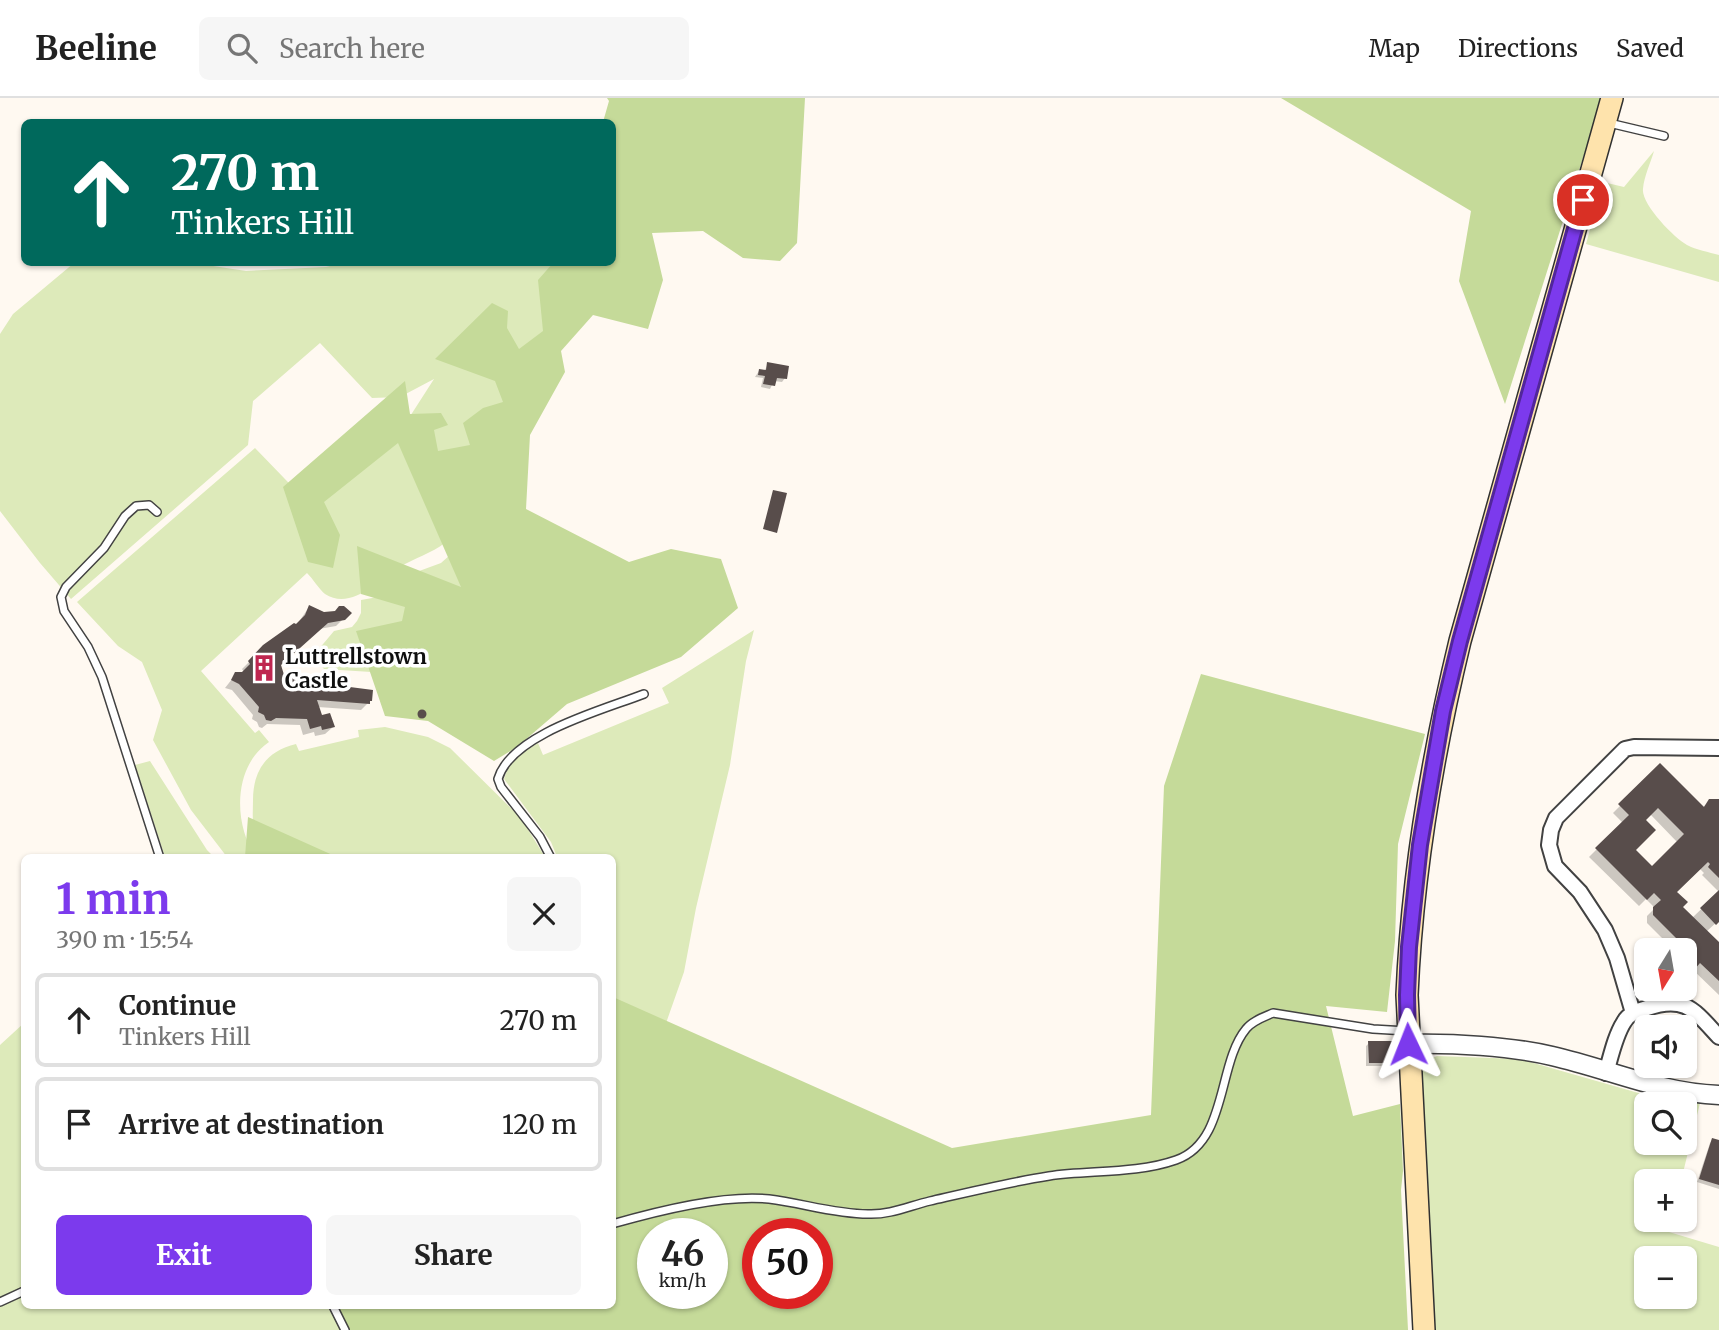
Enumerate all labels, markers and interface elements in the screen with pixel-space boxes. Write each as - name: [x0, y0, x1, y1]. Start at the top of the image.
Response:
- search box: [199, 17, 689, 80]
- text: Beeline: [35, 28, 157, 69]
- icon: search: [223, 29, 261, 67]
- text: Search here: [279, 32, 425, 65]
- text: Map: [1369, 33, 1420, 64]
- text: Directions: [1458, 33, 1578, 64]
- text: Saved: [1616, 33, 1684, 64]
- text: 270 m: [171, 142, 319, 203]
- icon: ahead: [56, 147, 147, 238]
- pin: [1553, 170, 1613, 230]
- icon: arrive: [1564, 181, 1602, 219]
- text: Tinkers Hill: [171, 203, 354, 243]
- place label: Luttrellstown Castle: [285, 643, 427, 694]
- building icon: Luttrellstown Castle: [249, 653, 279, 683]
- text: 1 min: [56, 873, 170, 925]
- button: close: [507, 877, 581, 951]
- text: 390 m · 15:54: [56, 925, 193, 954]
- north arrow: [1634, 938, 1698, 1001]
- map controls: [1634, 938, 1697, 1309]
- text: Continue: [119, 989, 236, 1022]
- icon: ahead: [60, 1001, 98, 1039]
- text: 270 m: [500, 1004, 577, 1037]
- position arrow: [1371, 1007, 1445, 1081]
- button: sound: [1634, 1015, 1697, 1078]
- text: Tinkers Hill: [119, 1022, 251, 1051]
- button: search: [1634, 1092, 1697, 1155]
- icon: arrive: [60, 1105, 98, 1143]
- text: Arrive at destination: [119, 1108, 384, 1141]
- text: 120 m: [502, 1108, 577, 1141]
- button: +: [1634, 1169, 1697, 1232]
- button: Exit: [56, 1215, 312, 1295]
- button: Share: [326, 1215, 581, 1295]
- speed limit sign: 50: [742, 1218, 833, 1309]
- text: 46: [661, 1232, 704, 1276]
- button: −: [1634, 1246, 1697, 1309]
- text: km/h: [659, 1269, 706, 1292]

